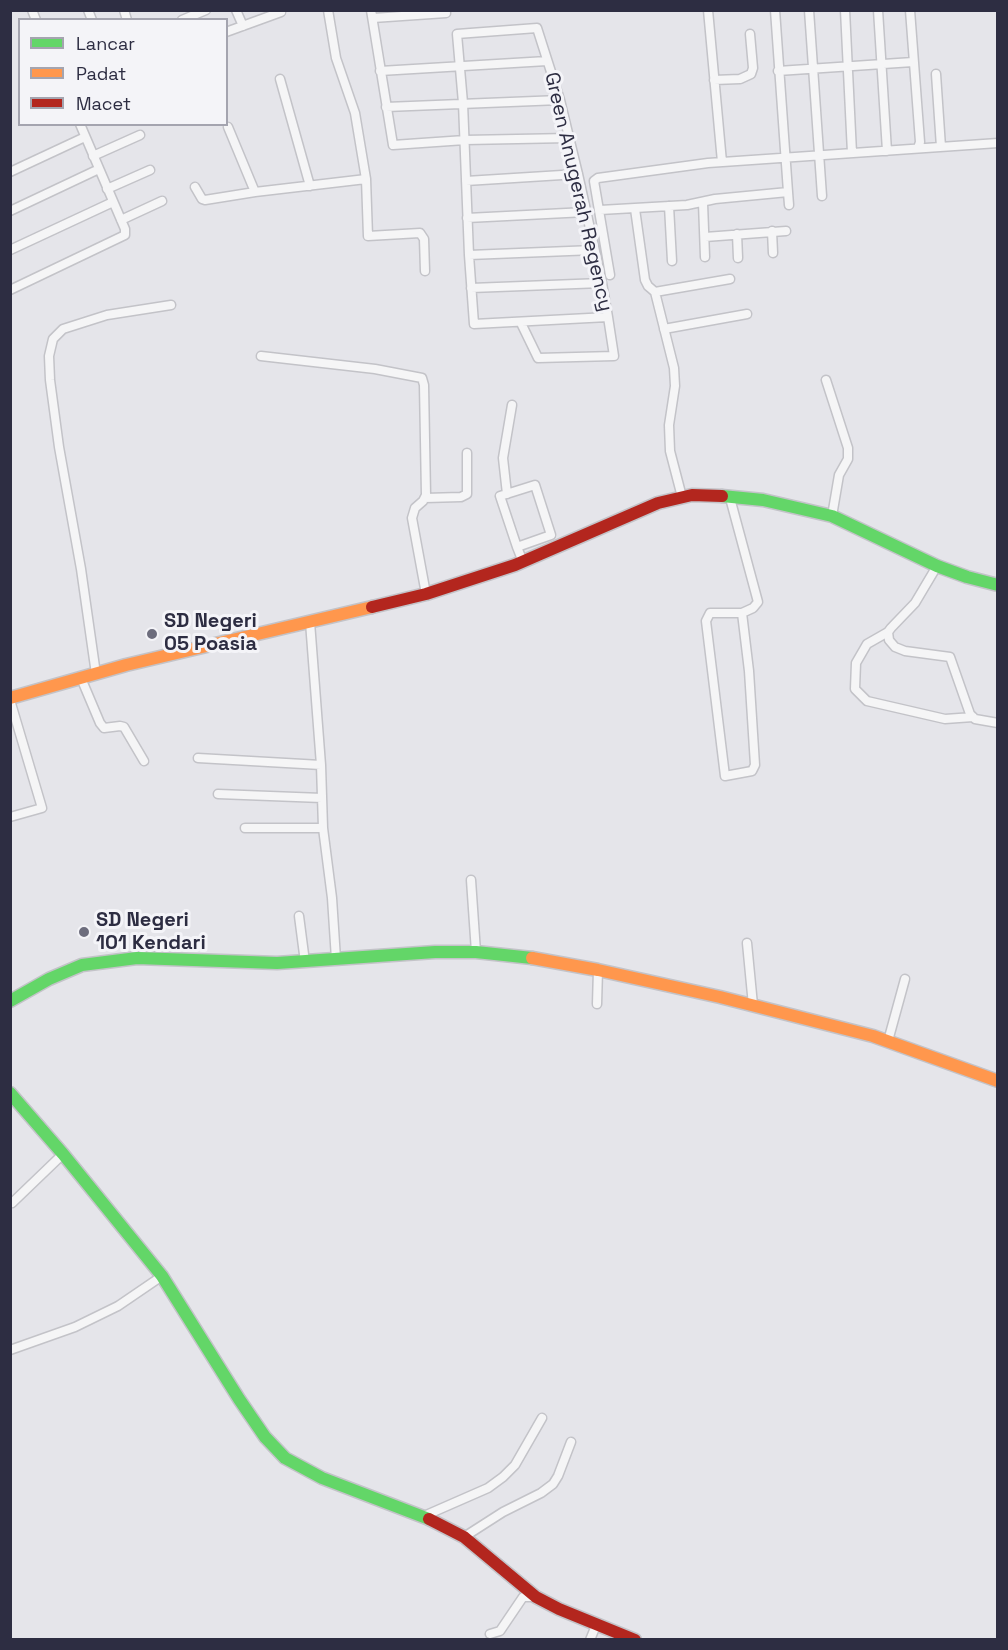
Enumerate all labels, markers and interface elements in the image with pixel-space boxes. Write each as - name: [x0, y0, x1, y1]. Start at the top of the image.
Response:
- legend: [18, 18, 228, 126]
- text: Lancar: [76, 32, 135, 55]
- text: Padat: [76, 62, 126, 85]
- street label: Green Anugerah Regency: [539, 70, 617, 314]
- text: Macet: [76, 92, 131, 115]
- place label: SD Negeri 05 Poasia: [164, 610, 257, 657]
- marker: SD Negeri 05 Poasia: [145, 627, 159, 641]
- place label: SD Negeri 101 Kendari: [96, 909, 206, 956]
- marker: SD Negeri 101 Kendari: [77, 925, 91, 939]

